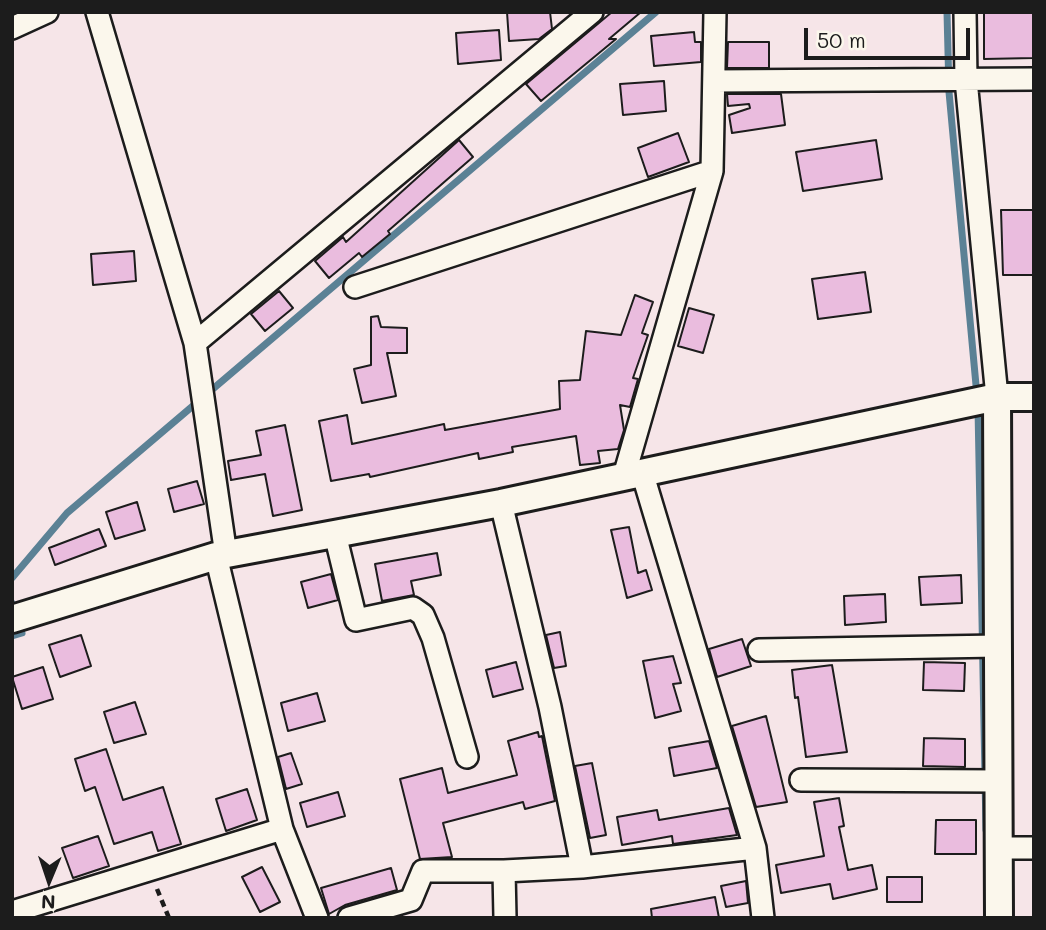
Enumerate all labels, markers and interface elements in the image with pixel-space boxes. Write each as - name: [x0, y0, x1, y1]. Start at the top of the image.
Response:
- scale bar: [808, 14, 974, 58]
- text: 50 m: [817, 26, 866, 53]
- north arrow: [14, 846, 84, 916]
- text: N: [41, 890, 56, 915]

